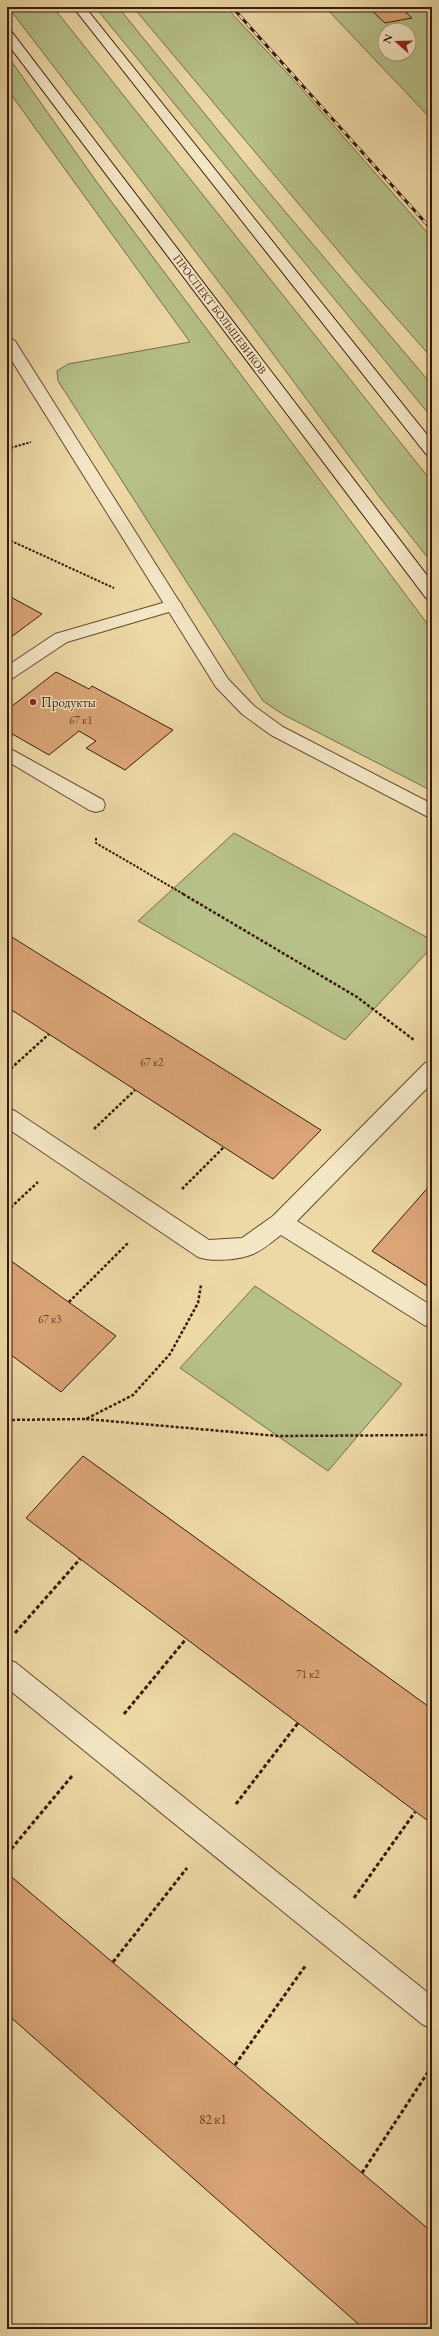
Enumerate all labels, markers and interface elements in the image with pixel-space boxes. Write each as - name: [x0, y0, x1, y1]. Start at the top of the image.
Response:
- north arrow: [377, 22, 417, 62]
- text: N: [380, 32, 396, 45]
- street label: ПРОСПЕКТ БОЛЬШЕВИКОВ: [170, 251, 270, 377]
- place label: Продукты: [41, 694, 96, 711]
- marker: Продукты: [28, 697, 38, 707]
- house number: 67 к1: [69, 713, 93, 727]
- house number: 67 к2: [140, 1055, 164, 1069]
- house number: 67 к3: [38, 1312, 62, 1326]
- house number: 71 к2: [296, 1667, 320, 1681]
- house number: 82 к1: [199, 2111, 227, 2128]

